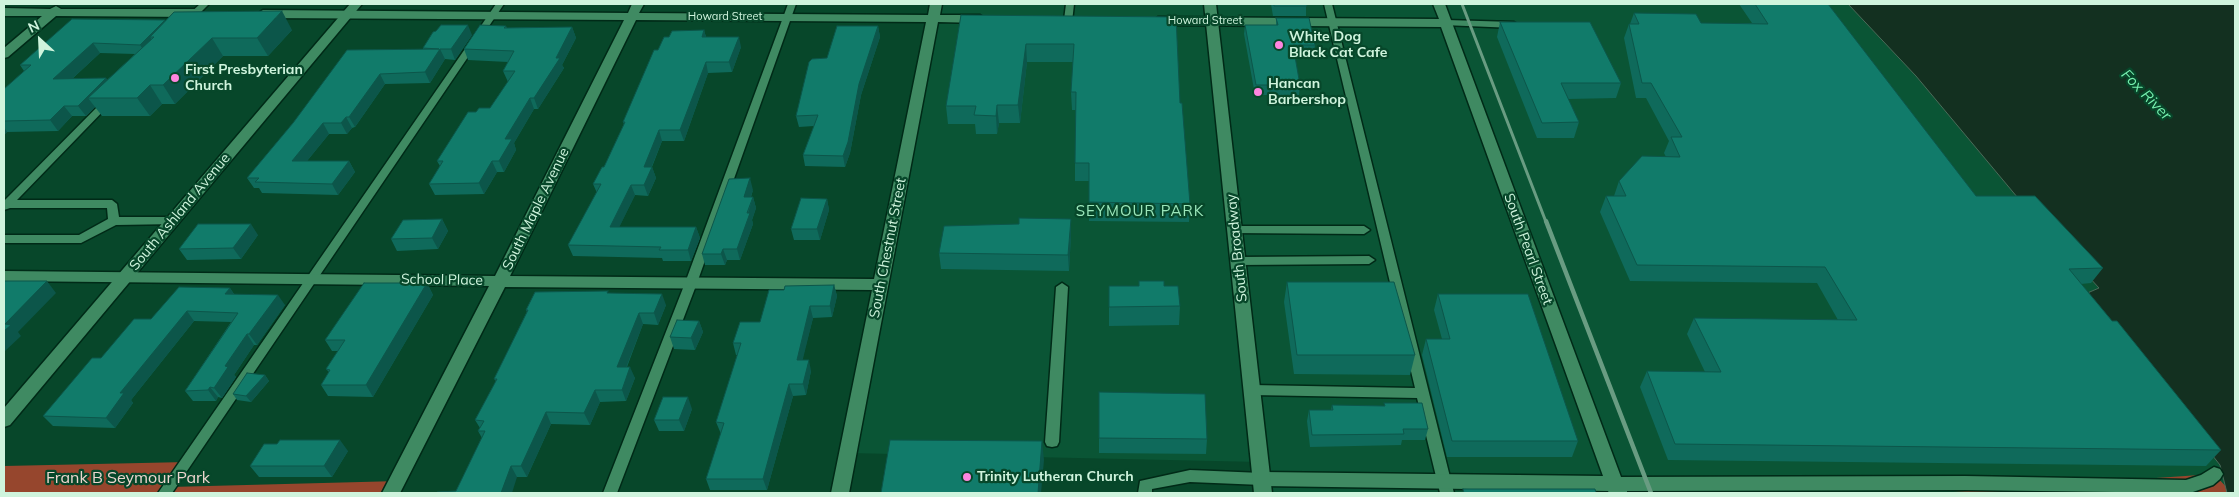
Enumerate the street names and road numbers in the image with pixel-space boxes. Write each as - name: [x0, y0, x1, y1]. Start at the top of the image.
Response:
- street label: Howard Street: [688, 10, 762, 24]
- street label: Howard Street: [1168, 14, 1242, 28]
- street label: South Maple Avenue: [499, 145, 573, 273]
- street label: South Ashland Avenue: [126, 150, 234, 274]
- street label: South Chestnut Street: [866, 177, 910, 319]
- street label: South Pearl Street: [1500, 191, 1556, 307]
- street label: South Broadway: [1223, 193, 1251, 303]
- street label: School Place: [401, 271, 483, 289]

